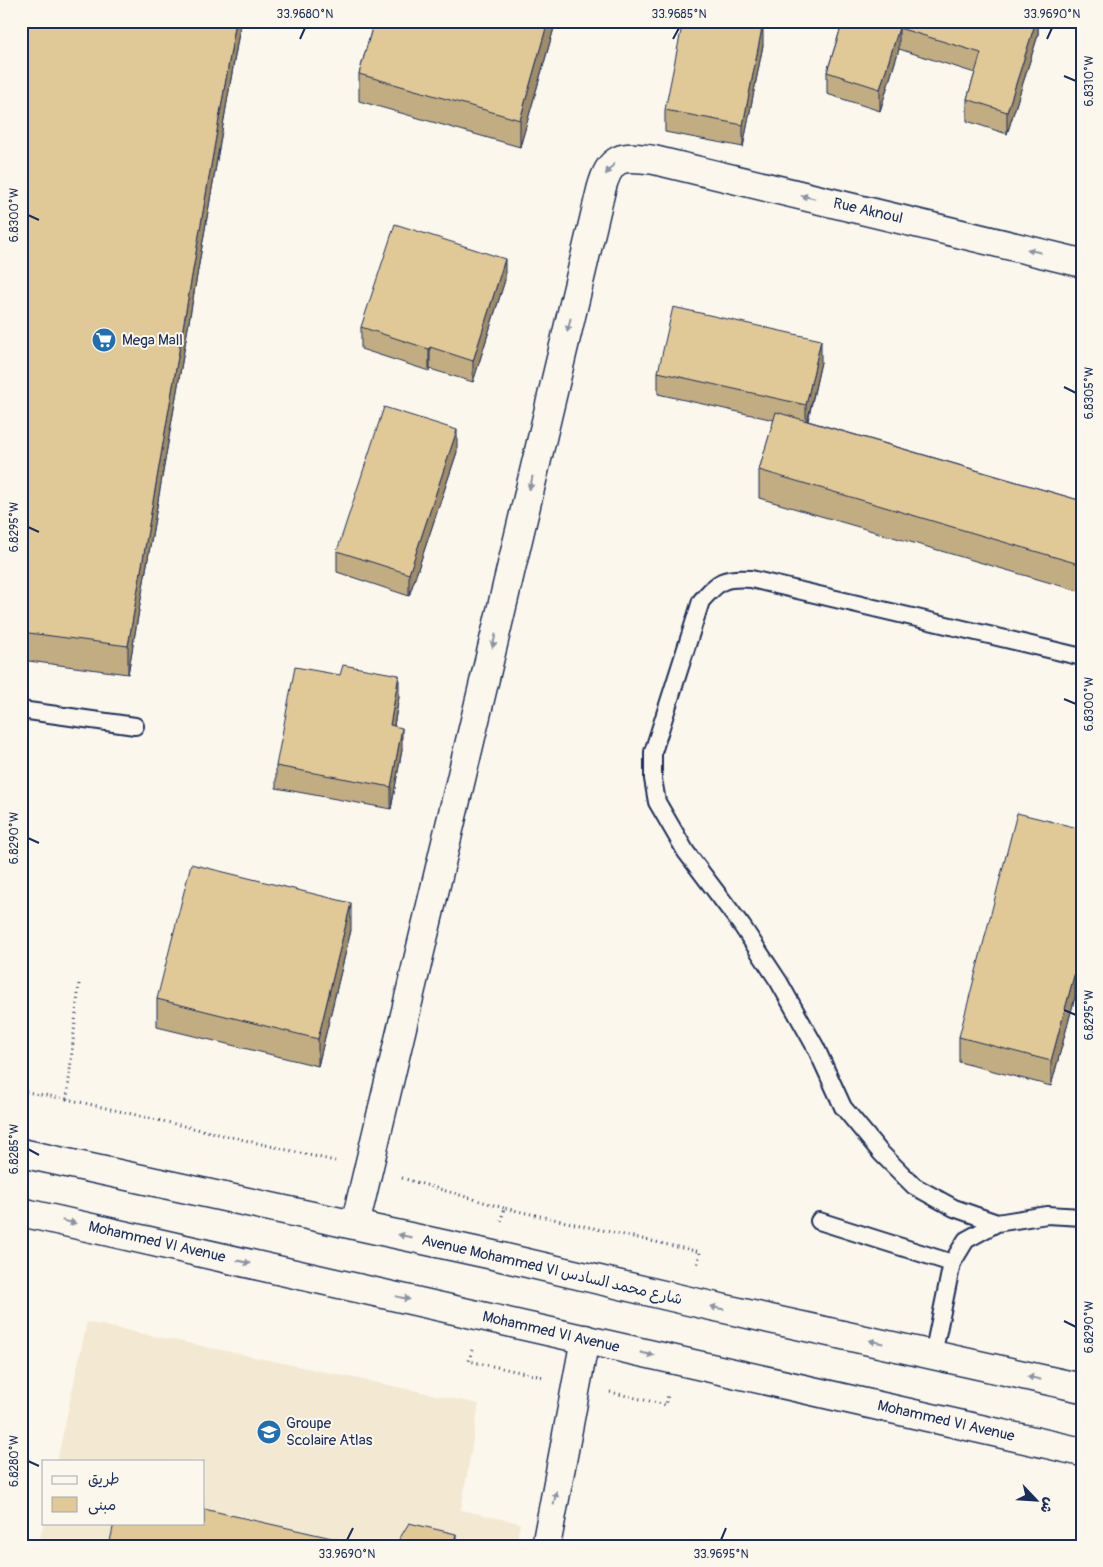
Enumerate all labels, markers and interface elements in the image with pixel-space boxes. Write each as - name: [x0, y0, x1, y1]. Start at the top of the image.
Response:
- text: 33.9680°N: [277, 7, 333, 22]
- text: 33.9685°N: [651, 7, 707, 22]
- text: 33.9690°N: [1024, 7, 1080, 22]
- text: 6.8310°W: [1082, 56, 1097, 106]
- one-way arrow: [605, 162, 615, 176]
- text: 6.8300°W: [7, 188, 22, 242]
- one-way arrow: [801, 193, 816, 201]
- street label: Rue Aknoul: [831, 194, 905, 228]
- one-way arrow: [1027, 247, 1042, 255]
- one-way arrow: [565, 318, 573, 333]
- supermarket icon: Mega Mall: [91, 327, 117, 353]
- place label: Mega Mall: [122, 331, 183, 350]
- text: 6.8305°W: [1082, 367, 1097, 419]
- one-way arrow: [527, 476, 535, 491]
- text: 6.8295°W: [7, 502, 22, 552]
- one-way arrow: [490, 634, 498, 649]
- text: 6.8300°W: [1082, 677, 1097, 731]
- text: 6.8290°W: [7, 812, 22, 864]
- text: 6.8295°W: [1082, 990, 1097, 1040]
- text: 6.8285°W: [7, 1124, 22, 1174]
- street label: Mohammed VI Avenue: [87, 1217, 228, 1267]
- one-way arrow: [61, 1218, 76, 1226]
- street label: Avenue Mohammed VI شارع محمد السادس: [420, 1231, 684, 1309]
- one-way arrow: [397, 1232, 413, 1240]
- one-way arrow: [237, 1258, 252, 1266]
- one-way arrow: [395, 1294, 410, 1302]
- text: 6.8290°W: [1082, 1301, 1097, 1353]
- one-way arrow: [708, 1303, 724, 1311]
- street label: Mohammed VI Avenue: [481, 1307, 622, 1357]
- one-way arrow: [868, 1338, 883, 1346]
- one-way arrow: [639, 1350, 654, 1358]
- one-way arrow: [1027, 1374, 1042, 1382]
- street label: Mohammed VI Avenue: [876, 1396, 1017, 1446]
- place label: Groupe Scolaire Atlas: [286, 1414, 373, 1450]
- school or university icon: Groupe Scolaire Atlas: [256, 1419, 282, 1445]
- text: 6.8280°W: [7, 1435, 22, 1487]
- legend: [42, 1460, 205, 1524]
- text: طريق: [88, 1470, 120, 1489]
- north arrow: [1010, 1474, 1060, 1524]
- one-way arrow: [551, 1490, 559, 1505]
- text: ش: [1036, 1495, 1058, 1516]
- text: مبنى: [88, 1496, 116, 1515]
- text: 33.9690°N: [319, 1547, 375, 1562]
- text: 33.9695°N: [693, 1547, 749, 1562]

